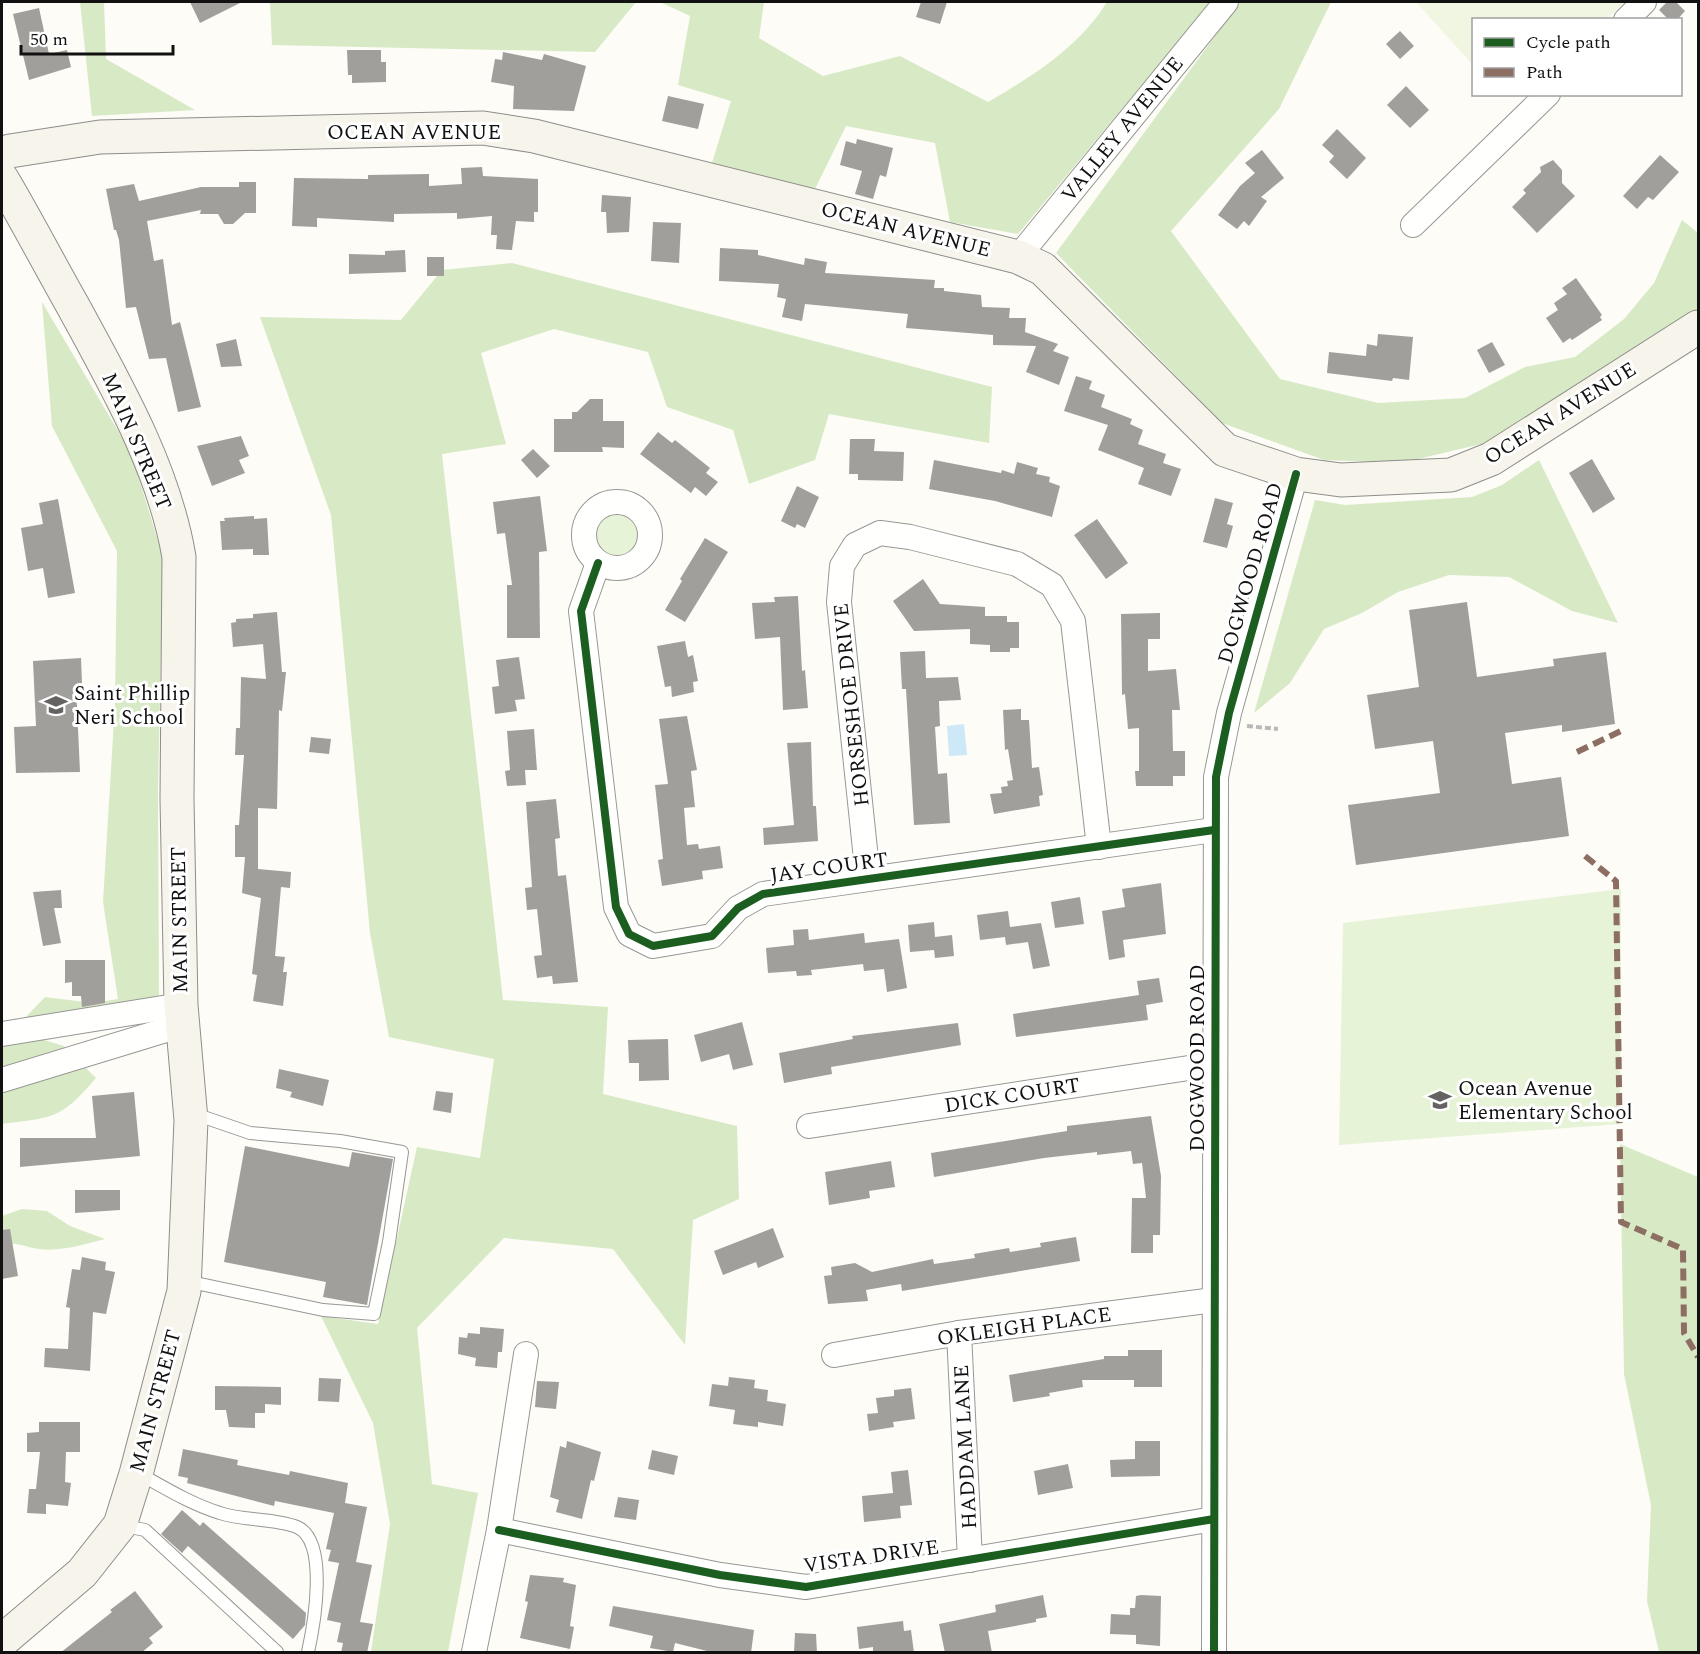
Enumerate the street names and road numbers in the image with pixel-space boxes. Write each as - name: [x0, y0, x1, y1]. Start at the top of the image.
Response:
- street label: VALLEY AVENUE: [1054, 50, 1192, 210]
- street label: OCEAN AVENUE: [327, 117, 501, 149]
- street label: OCEAN AVENUE: [817, 193, 994, 267]
- street label: OCEAN AVENUE: [1478, 354, 1643, 474]
- street label: MAIN STREET: [93, 368, 179, 515]
- street label: DOGWOOD ROAD: [1210, 479, 1292, 668]
- street label: HORSESHOE DRIVE: [825, 602, 879, 808]
- street label: JAY COURT: [768, 844, 890, 892]
- street label: MAIN STREET: [163, 846, 197, 994]
- street label: DOGWOOD ROAD: [1182, 964, 1214, 1152]
- street label: DICK COURT: [942, 1069, 1082, 1122]
- street label: OKLEIGH PLACE: [935, 1299, 1113, 1355]
- street label: MAIN STREET: [122, 1326, 190, 1476]
- street label: HADDAM LANE: [946, 1364, 986, 1530]
- street label: VISTA DRIVE: [801, 1532, 941, 1582]

